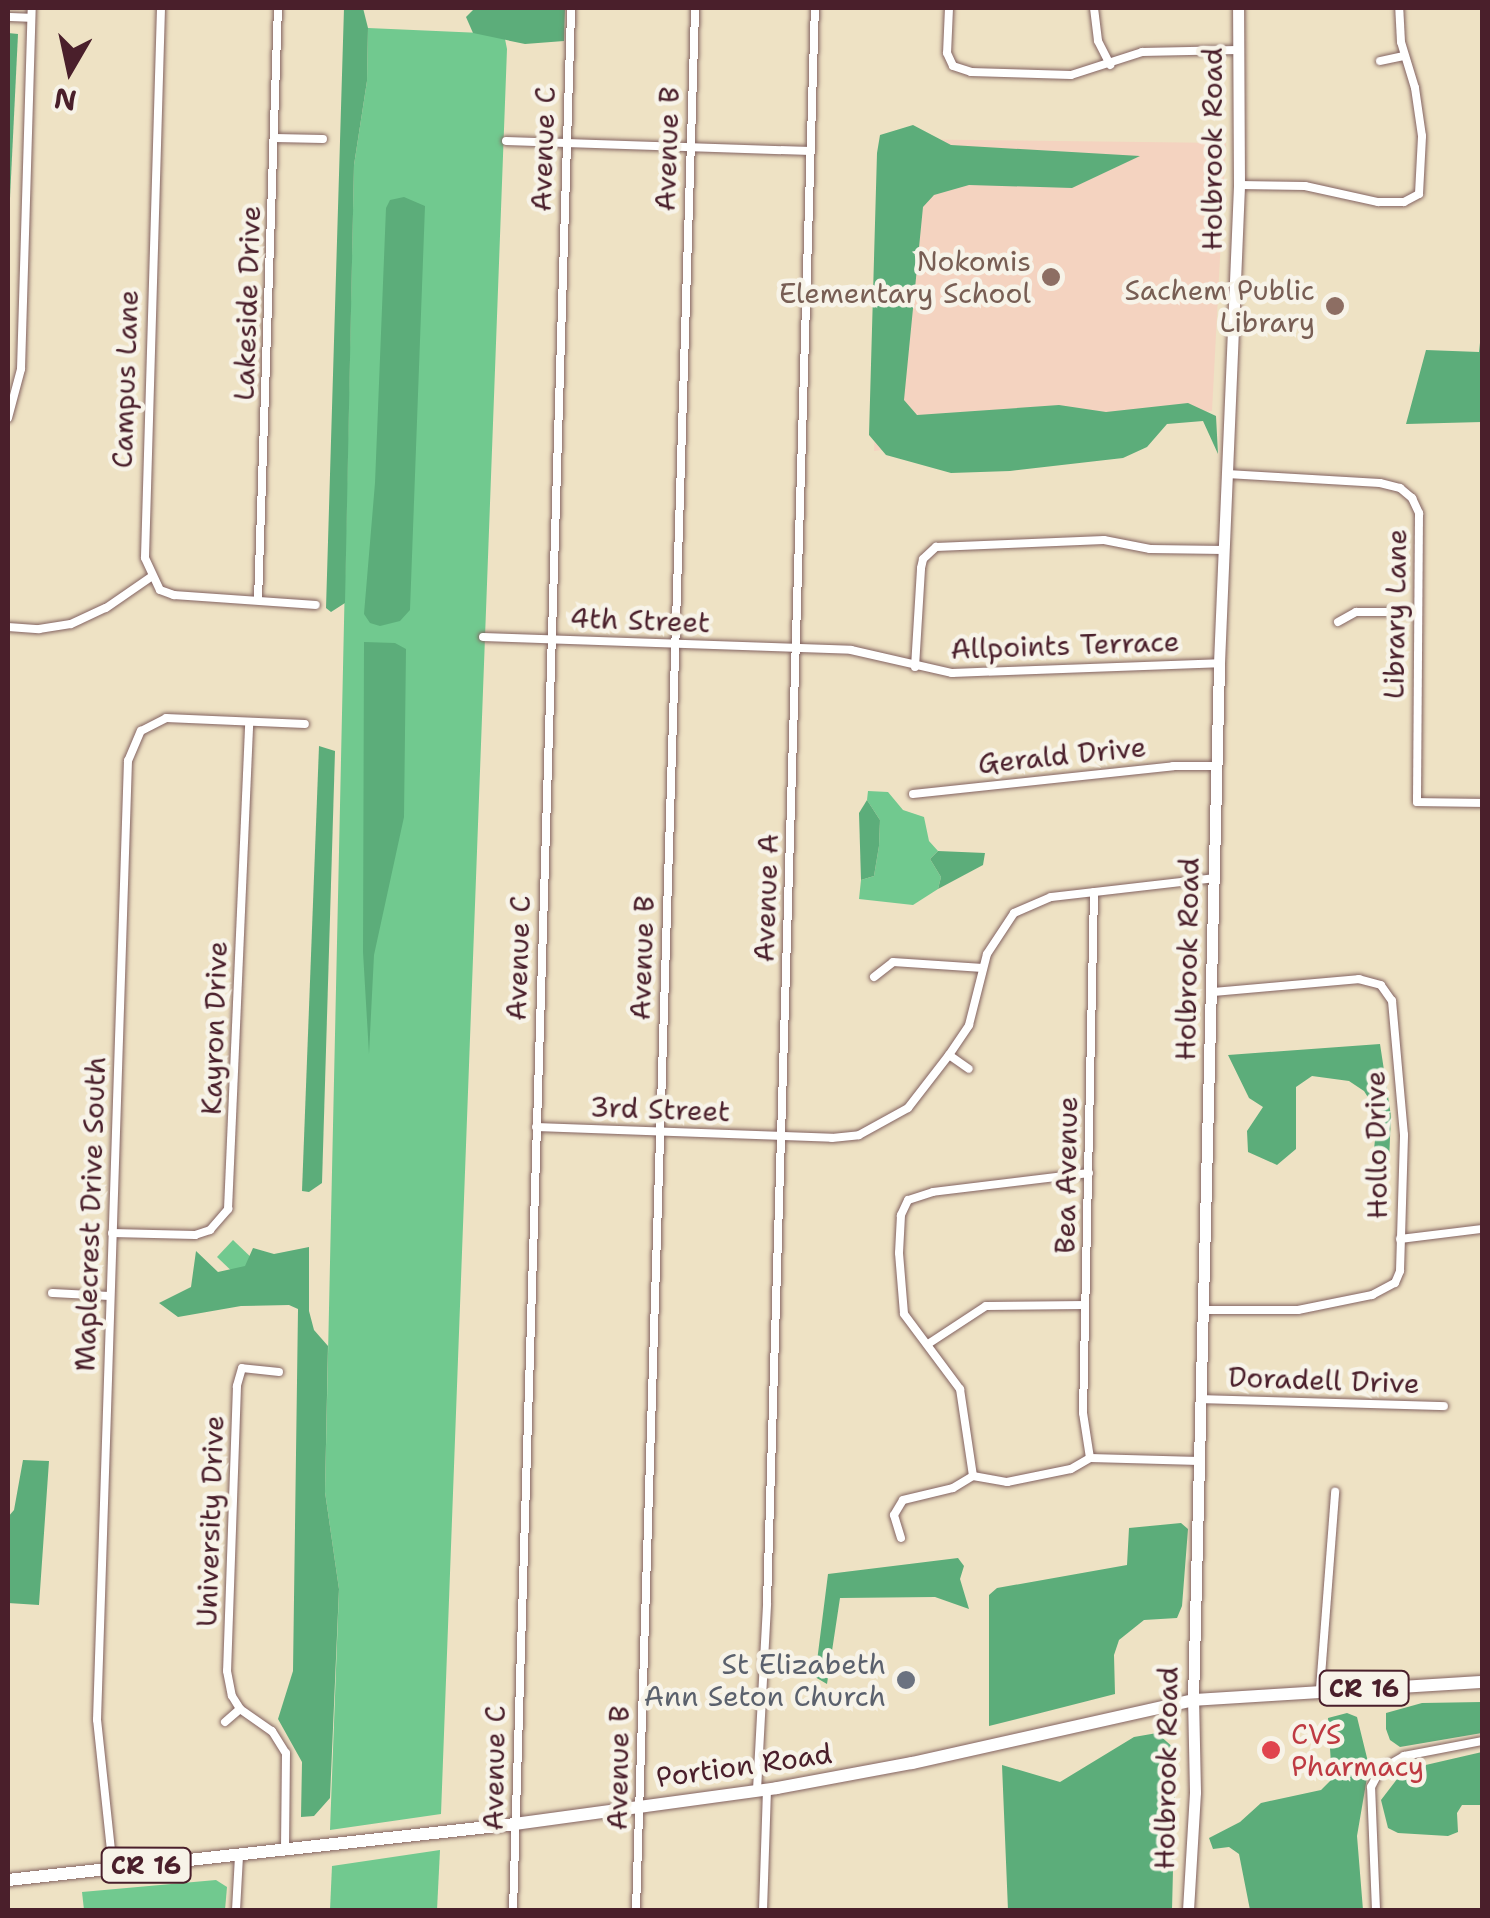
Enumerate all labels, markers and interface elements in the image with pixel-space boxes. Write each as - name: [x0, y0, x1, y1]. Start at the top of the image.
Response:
- north arrow: [20, 20, 120, 120]
- street label: Holbrook Road: [1195, 47, 1229, 251]
- text: N: [51, 79, 79, 120]
- street label: Avenue C: [524, 86, 562, 212]
- street label: Avenue B: [648, 86, 686, 212]
- street label: Lakeside Drive: [227, 205, 267, 401]
- place label: Nokomis Elementary School: [779, 244, 1031, 310]
- marker: Nokomis Elementary School: [1040, 266, 1062, 288]
- place label: Sachem Public Library: [1124, 273, 1315, 339]
- street label: Campus Lane: [105, 289, 145, 469]
- marker: Sachem Public Library: [1324, 295, 1346, 317]
- street label: Library Lane: [1377, 529, 1413, 699]
- street label: 4th Street: [569, 601, 711, 639]
- street label: Allpoints Terrace: [950, 624, 1180, 666]
- street label: Gerald Drive: [976, 729, 1148, 781]
- street label: Avenue A: [747, 833, 785, 963]
- street label: Holbrook Road: [1168, 857, 1206, 1061]
- street label: Avenue C: [499, 895, 537, 1021]
- street label: Avenue B: [623, 895, 661, 1021]
- street label: Kayron Drive: [194, 940, 234, 1116]
- street label: Maplecrest Drive South: [68, 1056, 112, 1372]
- street label: Hollo Drive: [1358, 1070, 1394, 1220]
- street label: 3rd Street: [589, 1090, 731, 1128]
- street label: Bea Avenue: [1048, 1096, 1084, 1254]
- street label: Doradell Drive: [1228, 1360, 1420, 1400]
- street label: University Drive: [190, 1415, 230, 1627]
- place label: St Elizabeth Ann Seton Church: [644, 1647, 886, 1713]
- street label: Holbrook Road: [1147, 1666, 1185, 1870]
- road number: CR 16: [1316, 1668, 1412, 1708]
- marker: St Elizabeth Ann Seton Church: [895, 1669, 917, 1691]
- street label: Avenue C: [476, 1705, 512, 1831]
- street label: Avenue B: [600, 1705, 636, 1831]
- place label: CVS Pharmacy: [1291, 1717, 1424, 1783]
- street label: Portion Road: [654, 1736, 834, 1794]
- marker: CVS Pharmacy: [1260, 1739, 1282, 1761]
- road number: CR 16: [98, 1845, 194, 1885]

